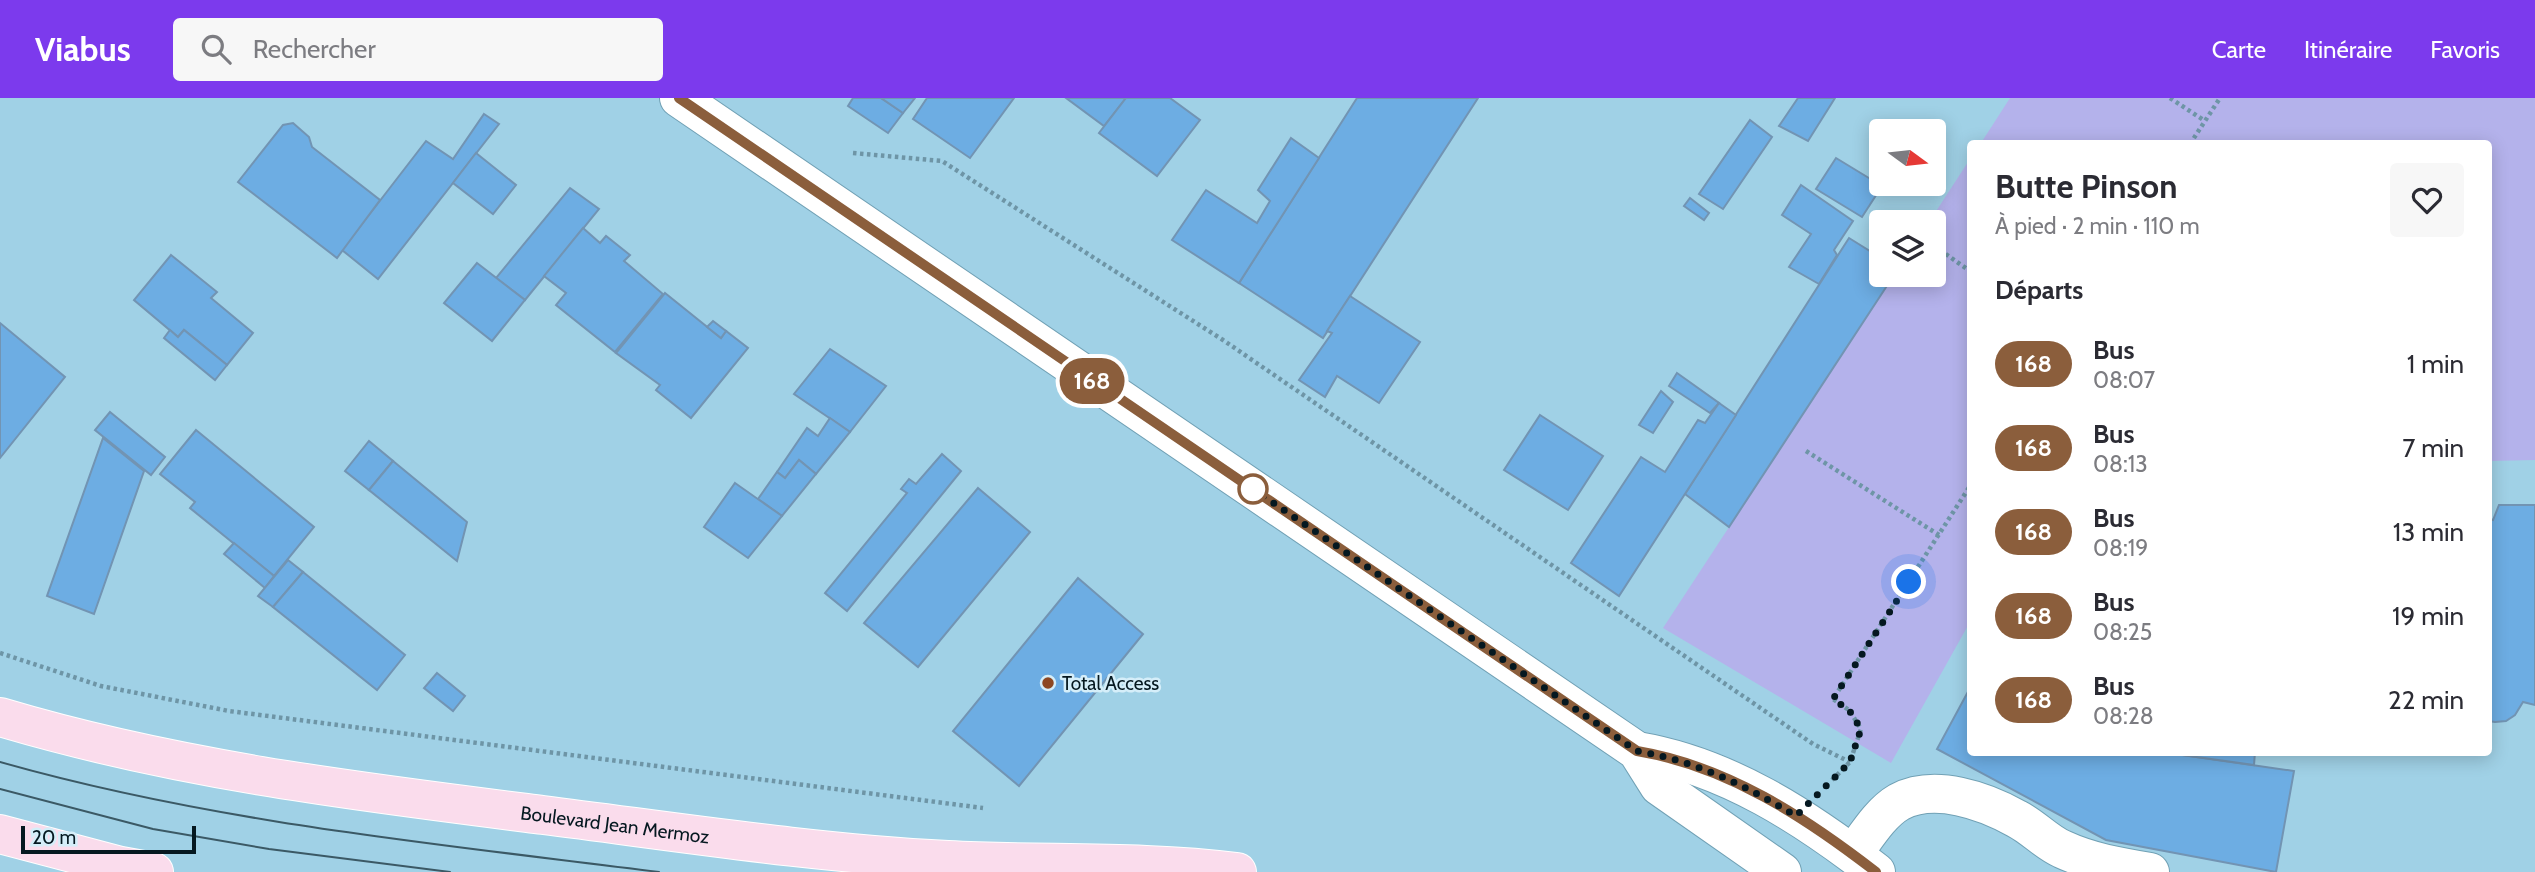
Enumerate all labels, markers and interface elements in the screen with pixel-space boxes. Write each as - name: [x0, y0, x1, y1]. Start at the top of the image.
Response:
- search box: [173, 18, 663, 81]
- text: Viabus: [35, 29, 131, 69]
- icon: search: [197, 30, 235, 68]
- text: Rechercher: [253, 33, 376, 65]
- text: Carte: [2212, 35, 2266, 64]
- text: Itinéraire: [2304, 35, 2392, 64]
- text: Favoris: [2430, 35, 2500, 64]
- north arrow: [1869, 119, 1946, 196]
- map controls: [1869, 119, 1946, 287]
- button: heart: [2390, 163, 2464, 237]
- text: Butte Pinson: [1995, 166, 2177, 206]
- button: layers: [1869, 210, 1946, 287]
- text: À pied · 2 min · 110 m: [1995, 212, 2200, 240]
- text: Départs: [1995, 274, 2083, 306]
- text: Bus: [2093, 334, 2134, 366]
- text: 1 min: [2407, 348, 2464, 380]
- text: 168: [2015, 349, 2052, 378]
- line badge: 168: [1052, 358, 1132, 404]
- text: 168: [1074, 366, 1110, 395]
- text: 08:07: [2093, 366, 2155, 394]
- text: Bus: [2093, 418, 2134, 450]
- text: 7 min: [2402, 432, 2464, 464]
- text: 168: [2015, 433, 2052, 462]
- text: 08:13: [2093, 450, 2148, 478]
- unlabelled marker: [1238, 474, 1268, 504]
- text: Bus: [2093, 502, 2134, 534]
- text: 13 min: [2393, 516, 2464, 548]
- text: 168: [2015, 517, 2052, 546]
- text: 08:19: [2093, 534, 2148, 562]
- your location: [1891, 564, 1926, 599]
- text: Bus: [2093, 586, 2134, 618]
- text: 19 min: [2392, 600, 2464, 632]
- text: 168: [2015, 601, 2052, 630]
- text: 08:25: [2093, 618, 2152, 646]
- text: Bus: [2093, 670, 2134, 702]
- place label: Total Access: [1062, 672, 1159, 695]
- marker: Total Access: [1040, 675, 1056, 691]
- text: 22 min: [2388, 684, 2464, 716]
- text: 168: [2015, 685, 2052, 714]
- text: 08:28: [2093, 702, 2154, 730]
- street label: Boulevard Jean Mermoz: [519, 801, 711, 849]
- scale bar: [21, 823, 196, 855]
- text: 20 m: [32, 826, 76, 849]

